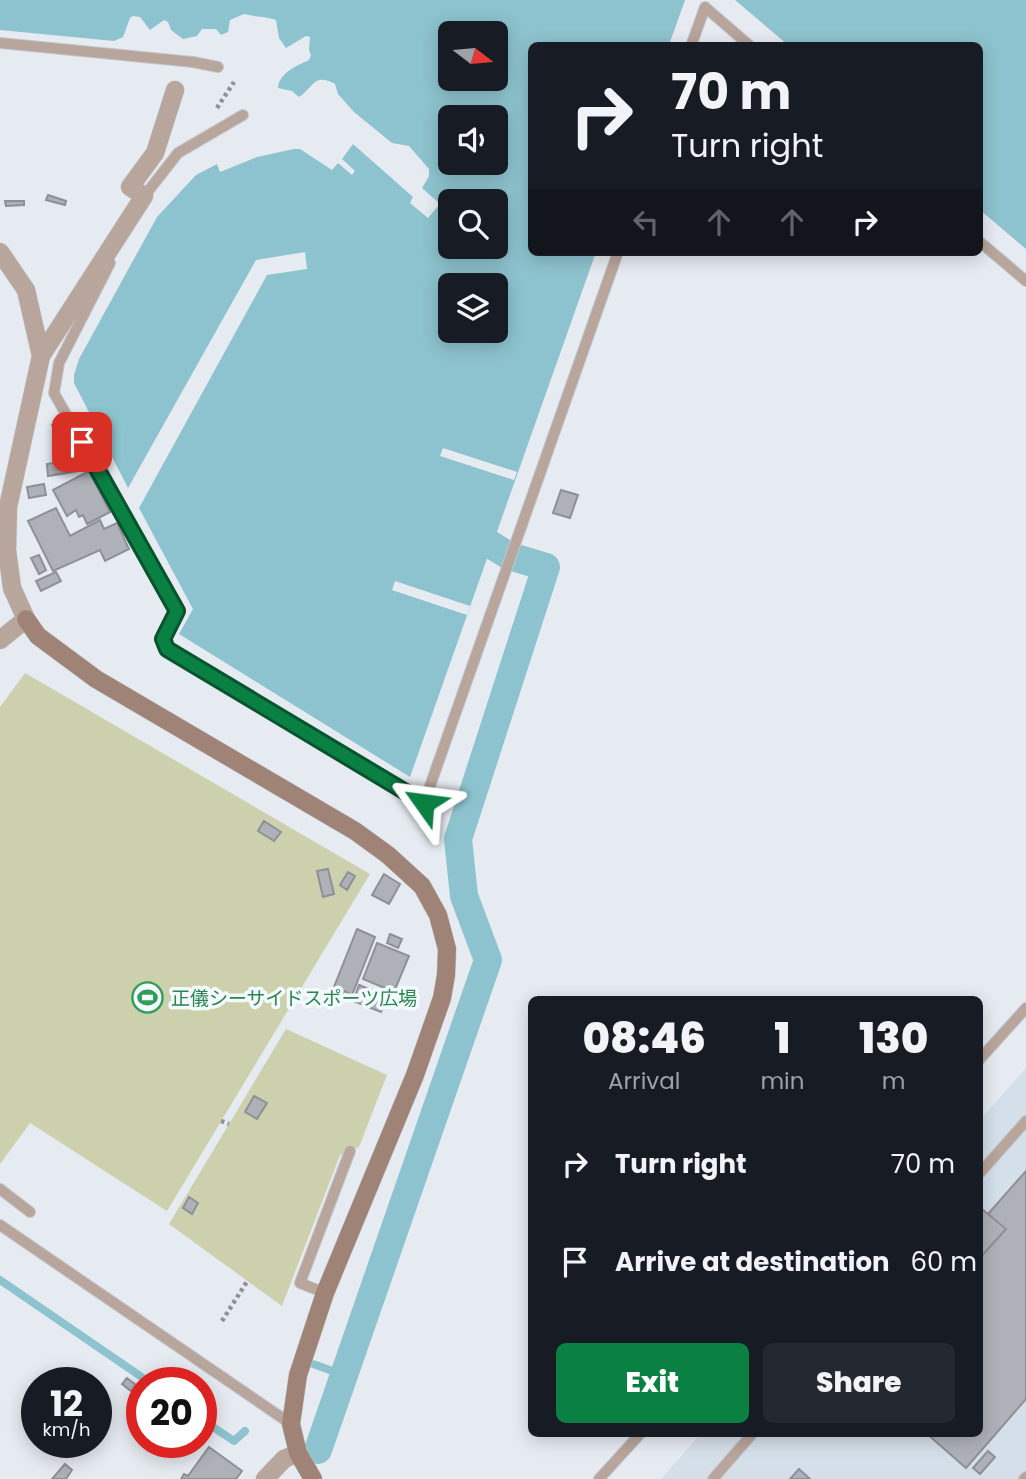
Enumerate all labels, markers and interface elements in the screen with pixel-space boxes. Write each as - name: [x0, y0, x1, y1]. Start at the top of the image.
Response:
- north arrow: [438, 21, 508, 91]
- map controls: [438, 21, 508, 343]
- text: 70 m: [671, 58, 791, 126]
- icon: right: [556, 70, 647, 161]
- button: sound: [438, 105, 508, 175]
- text: Turn right: [671, 123, 823, 168]
- button: search: [438, 189, 508, 259]
- icon: left: [627, 203, 665, 241]
- icon: ahead: [700, 203, 738, 241]
- icon: ahead: [773, 203, 811, 241]
- icon: right: [846, 203, 884, 241]
- button: layers: [438, 273, 508, 343]
- pin: [52, 412, 112, 472]
- icon: arrive: [63, 423, 101, 461]
- position arrow: [387, 766, 461, 840]
- sports icon: 正儀シーサイドスポーツ広場: [131, 981, 165, 1015]
- place label: 正儀シーサイドスポーツ広場: [171, 985, 417, 1012]
- text: 08:46: [583, 1009, 706, 1068]
- text: 1: [774, 1009, 791, 1068]
- text: 130: [859, 1009, 928, 1068]
- text: Arrival: [608, 1065, 680, 1097]
- text: min: [760, 1065, 804, 1097]
- text: m: [882, 1065, 906, 1097]
- icon: right: [556, 1145, 594, 1183]
- text: Turn right: [615, 1146, 747, 1182]
- text: 70 m: [891, 1146, 955, 1182]
- icon: arrive: [556, 1243, 594, 1281]
- text: Arrive at destination: [615, 1244, 890, 1280]
- text: 60 m: [911, 1244, 977, 1280]
- button: Exit: [556, 1343, 749, 1423]
- button: Share: [763, 1343, 955, 1423]
- speed limit sign: 20: [126, 1367, 217, 1458]
- text: 12: [50, 1379, 83, 1428]
- text: km/h: [43, 1417, 90, 1442]

